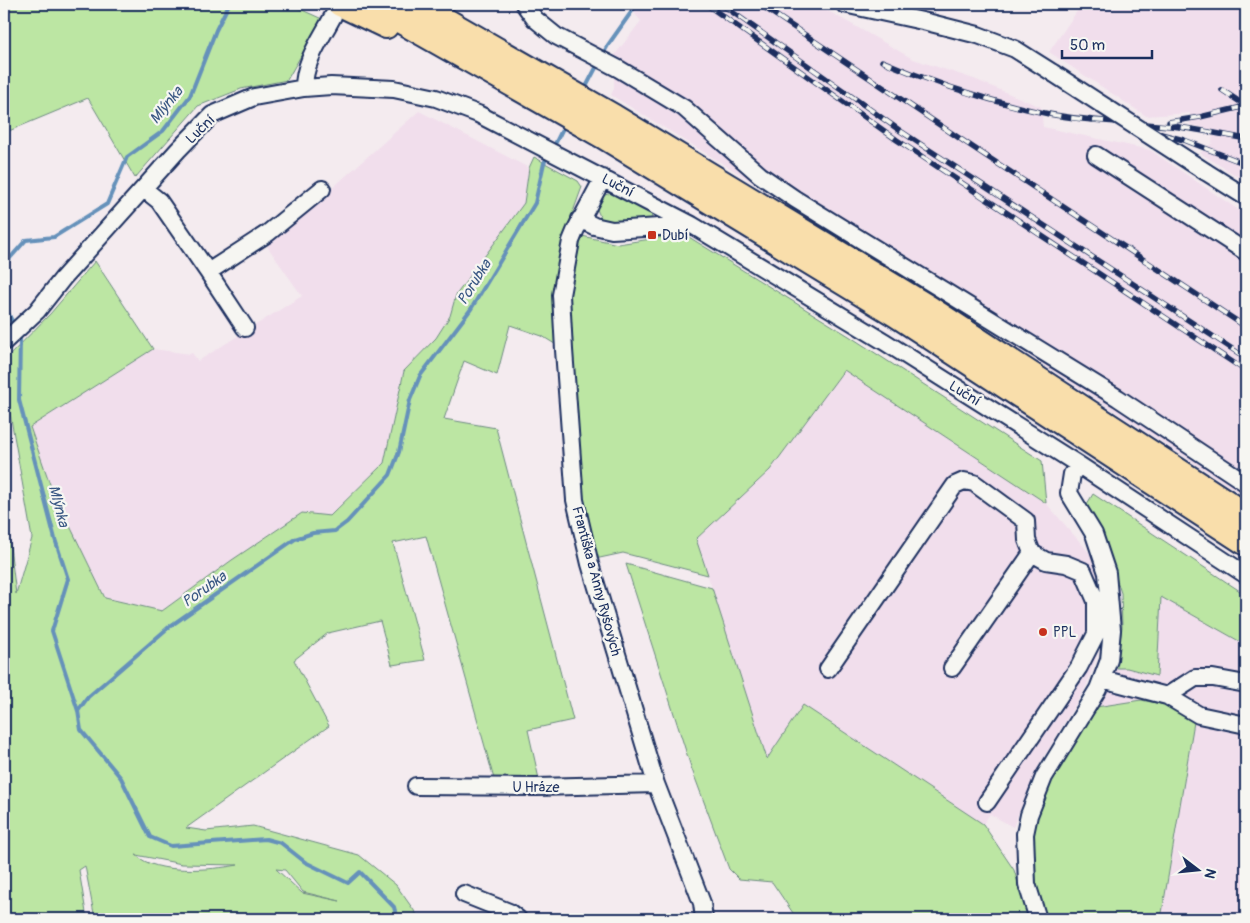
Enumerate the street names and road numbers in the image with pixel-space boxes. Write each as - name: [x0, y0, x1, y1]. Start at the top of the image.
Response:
- street label: Luční: [182, 111, 219, 147]
- street label: Luční: [599, 170, 637, 201]
- street label: Luční: [946, 377, 984, 410]
- street label: Františka a Anny Ryšových: [568, 504, 625, 658]
- street label: U Hráze: [513, 779, 560, 796]

